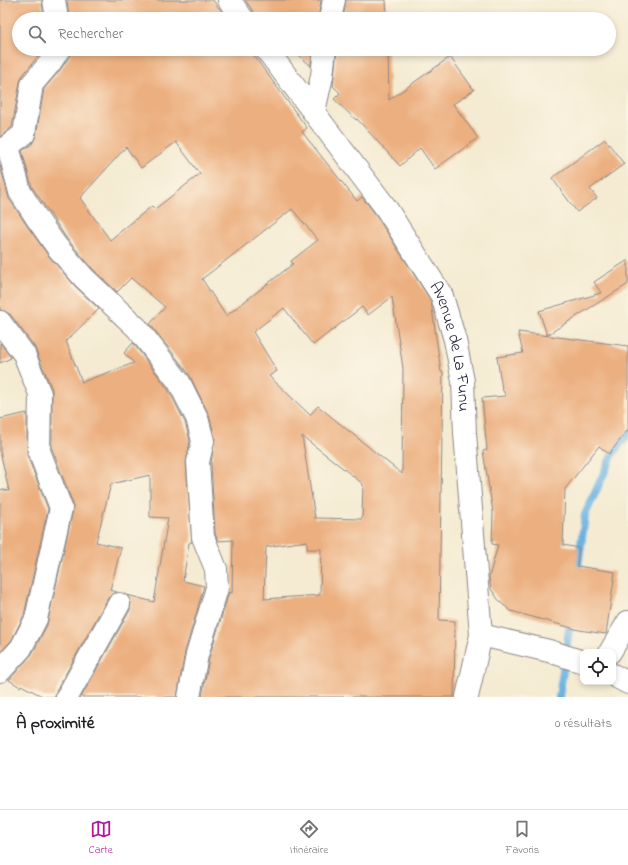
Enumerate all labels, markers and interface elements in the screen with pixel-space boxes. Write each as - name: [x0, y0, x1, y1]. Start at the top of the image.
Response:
- search box: [12, 12, 616, 56]
- icon: search: [26, 23, 48, 45]
- text: Rechercher: [58, 23, 123, 45]
- street label: Avenue de La Funu: [423, 276, 477, 412]
- map controls: [580, 649, 616, 685]
- button: locate: [580, 649, 616, 685]
- text: À proximité: [16, 711, 94, 736]
- text: 0 résultats: [555, 714, 612, 733]
- tab: Carte: [89, 818, 113, 858]
- tab: Itinéraire: [290, 818, 328, 858]
- tab: Favoris: [505, 818, 539, 858]

